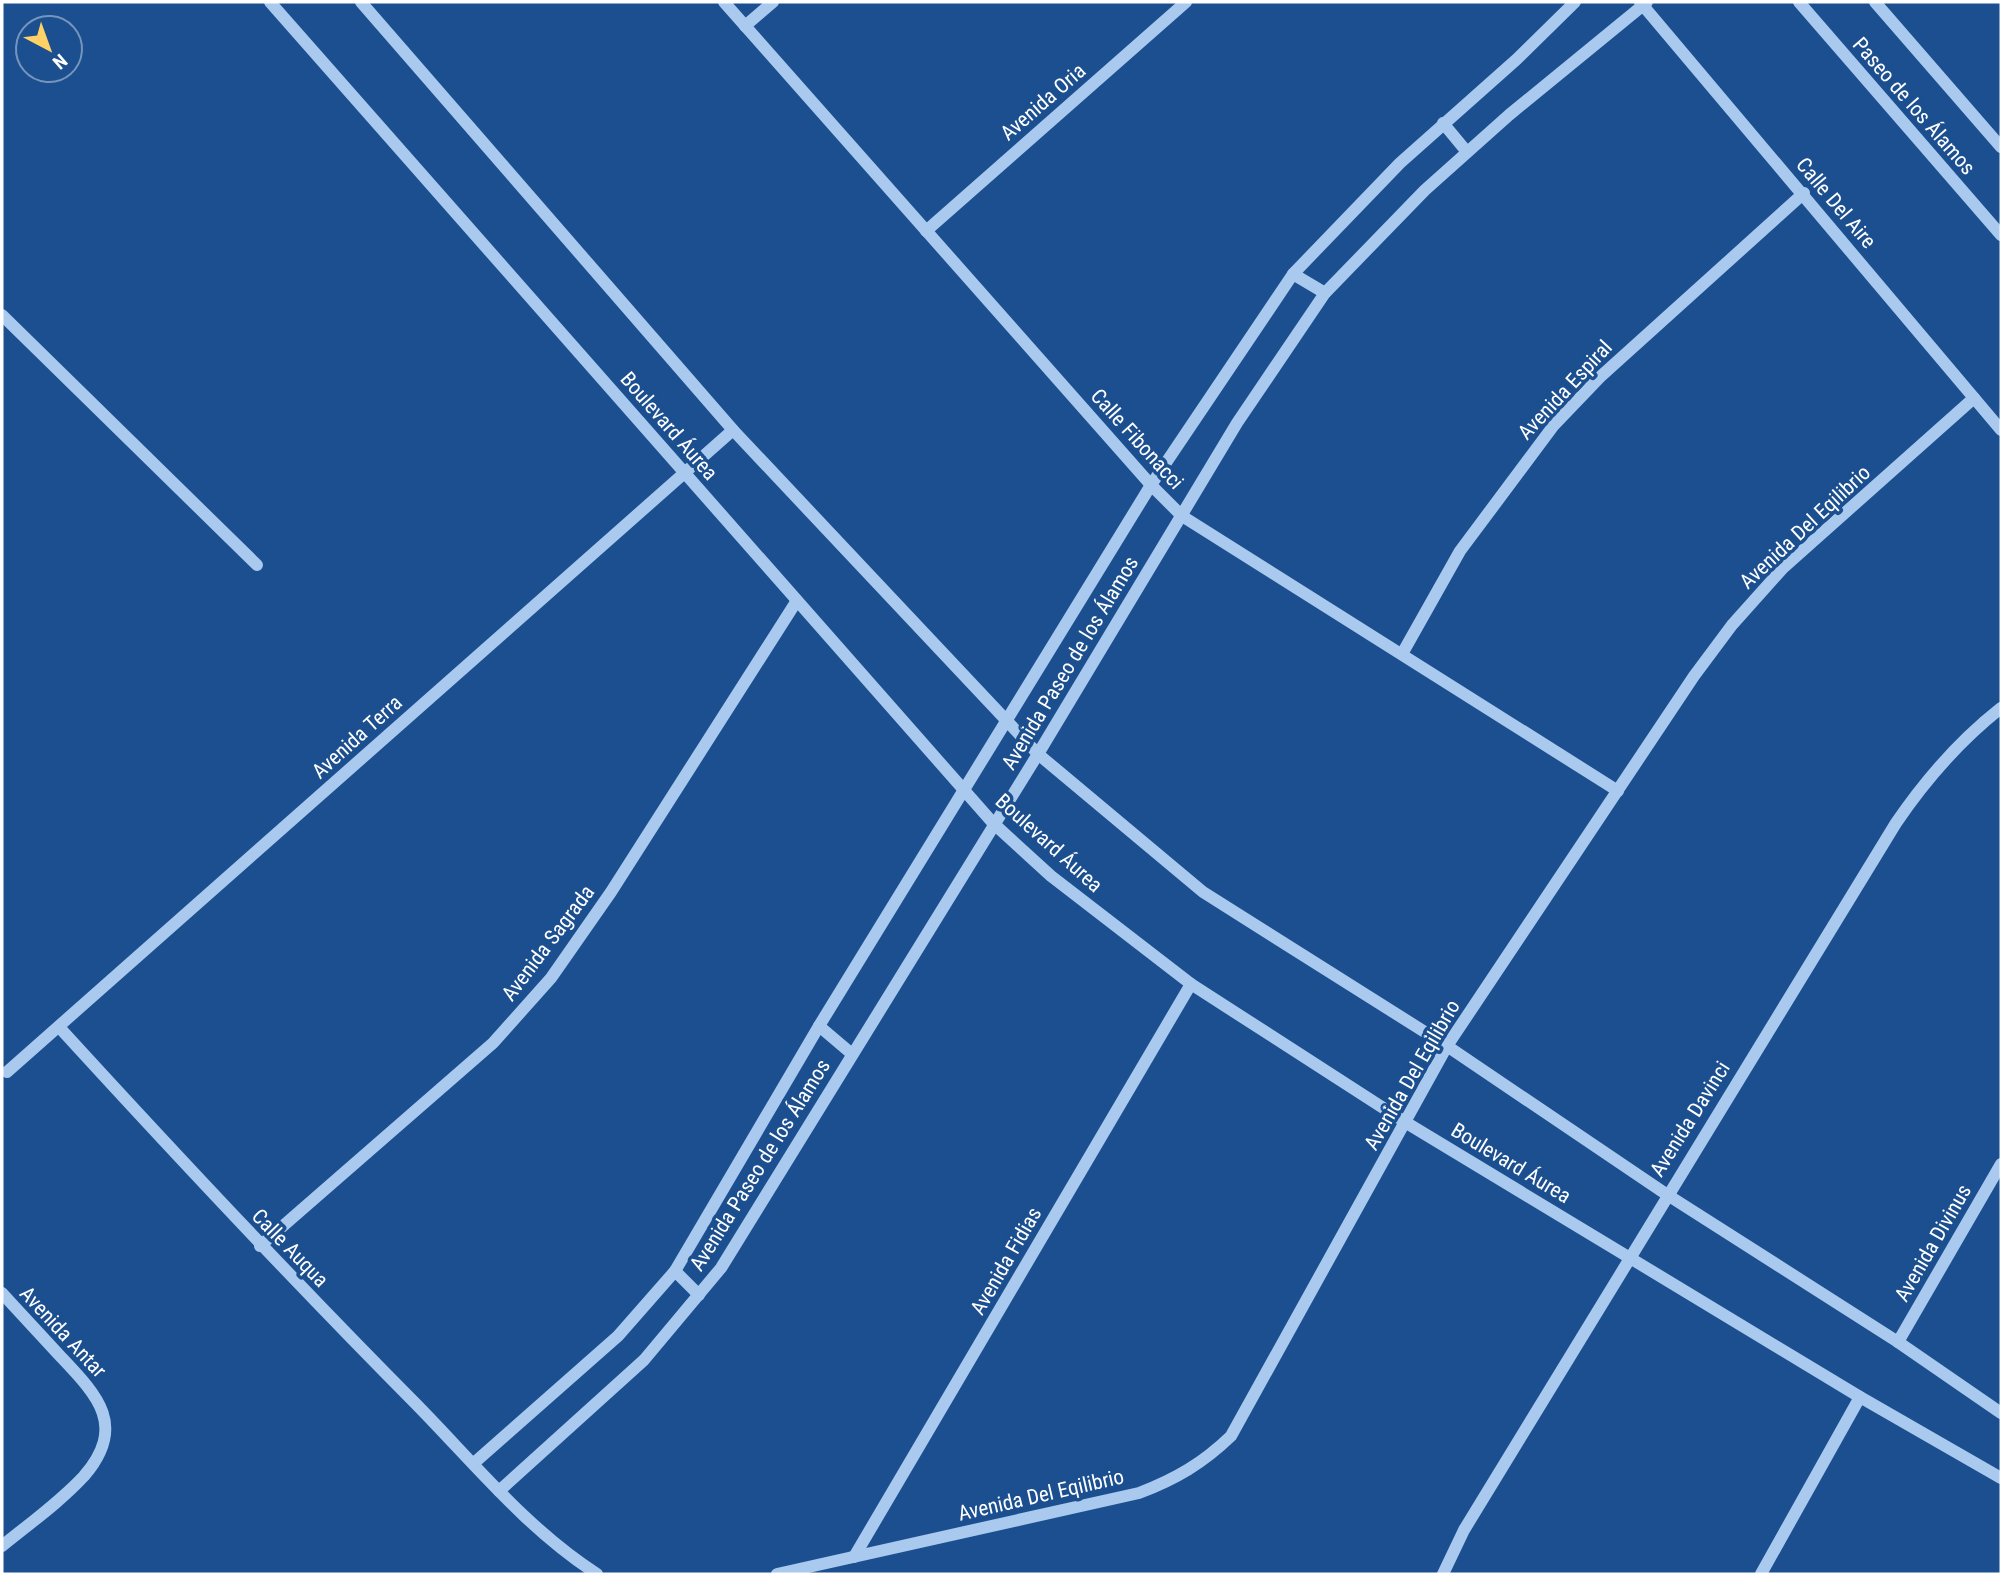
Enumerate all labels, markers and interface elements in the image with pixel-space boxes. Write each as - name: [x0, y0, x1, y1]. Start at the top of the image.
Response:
- north arrow: [14, 14, 84, 84]
- street label: Paseo de los Álamos: [1848, 32, 1980, 180]
- text: N: [48, 49, 72, 74]
- street label: Avenida Oria: [996, 59, 1090, 145]
- street label: Calle Del Aire: [1791, 153, 1881, 253]
- street label: Avenida Espiral: [1513, 336, 1617, 444]
- street label: Boulevard Áurea: [616, 367, 722, 485]
- street label: Calle Fibonacci: [1086, 384, 1188, 494]
- street label: Avenida Del Eqilibrio: [1735, 460, 1875, 594]
- street label: Avenida Paseo de los Álamos: [997, 552, 1143, 774]
- street label: Avenida Terra: [307, 690, 407, 784]
- street label: Boulevard Áurea: [991, 789, 1107, 897]
- street label: Avenida Sagrada: [497, 881, 599, 1005]
- street label: Avenida Del Eqilibrio: [1359, 996, 1465, 1154]
- street label: Avenida Paseo de los Álamos: [685, 1055, 835, 1275]
- street label: Avenida Davinci: [1645, 1057, 1735, 1181]
- street label: Boulevard Áurea: [1447, 1118, 1575, 1208]
- street label: Avenida Divinus: [1890, 1180, 1976, 1306]
- street label: Avenida Fidias: [966, 1203, 1046, 1319]
- street label: Calle Auqua: [247, 1204, 333, 1292]
- street label: Avenida Antar: [15, 1282, 111, 1382]
- street label: Avenida Del Eqilibrio: [956, 1464, 1126, 1526]

